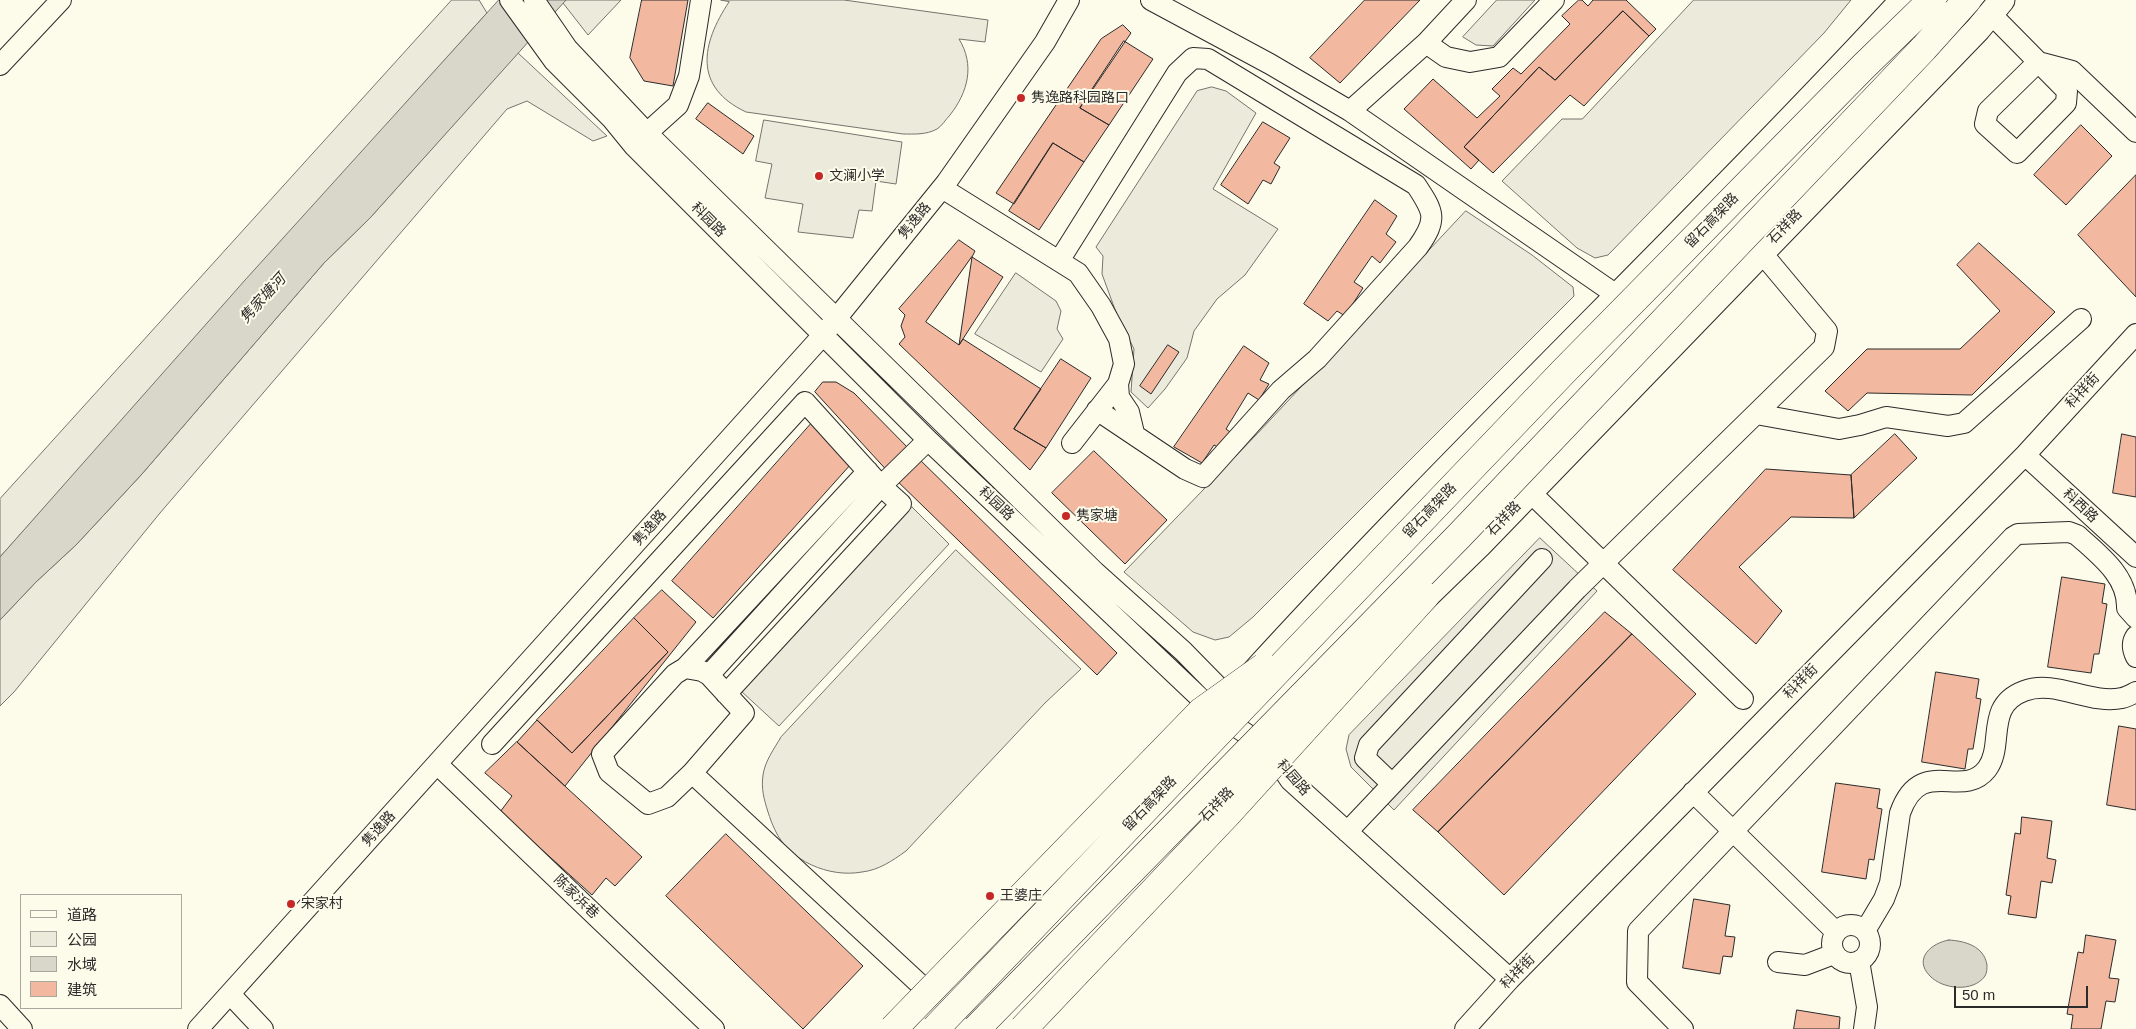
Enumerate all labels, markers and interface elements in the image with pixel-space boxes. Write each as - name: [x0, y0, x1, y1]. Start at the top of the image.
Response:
- place label: 隽逸路科园路口: [1031, 90, 1129, 106]
- marker: 隽逸路科园路口: [1015, 92, 1027, 104]
- place label: 文澜小学: [829, 168, 885, 184]
- marker: 文澜小学: [813, 170, 825, 182]
- street label: 留石高架路: [1682, 190, 1742, 252]
- street label: 科园路: [687, 199, 729, 241]
- street label: 隽逸路: [895, 199, 935, 243]
- street label: 石祥路: [1764, 206, 1806, 248]
- water label: 隽家塘河: [236, 271, 290, 327]
- street label: 科祥街: [2063, 370, 2103, 412]
- street label: 留石高架路: [1400, 480, 1460, 542]
- street label: 科园路: [975, 484, 1017, 524]
- street label: 科西路: [2059, 486, 2101, 526]
- street label: 石祥路: [1483, 498, 1525, 540]
- street label: 隽逸路: [630, 507, 670, 549]
- place label: 隽家塘: [1076, 508, 1118, 524]
- marker: 隽家塘: [1060, 510, 1072, 522]
- street label: 科祥街: [1780, 661, 1822, 703]
- street label: 科园路: [1273, 757, 1313, 799]
- street label: 留石高架路: [1120, 773, 1180, 835]
- street label: 石祥路: [1196, 784, 1238, 826]
- street label: 隽逸路: [359, 808, 399, 850]
- street label: 陈家浜巷: [550, 872, 602, 922]
- place label: 王婆庄: [1000, 888, 1042, 904]
- marker: 王婆庄: [984, 890, 996, 902]
- legend: [20, 894, 182, 1009]
- place label: 宋家村: [301, 896, 343, 912]
- marker: 宋家村: [285, 898, 297, 910]
- text: 道路: [67, 906, 97, 923]
- text: 公园: [67, 931, 97, 948]
- street label: 科祥街: [1497, 951, 1539, 993]
- text: 水域: [67, 956, 97, 973]
- scale bar: [1956, 976, 2090, 1008]
- text: 建筑: [67, 981, 97, 998]
- text: 50 m: [1962, 986, 1995, 1003]

